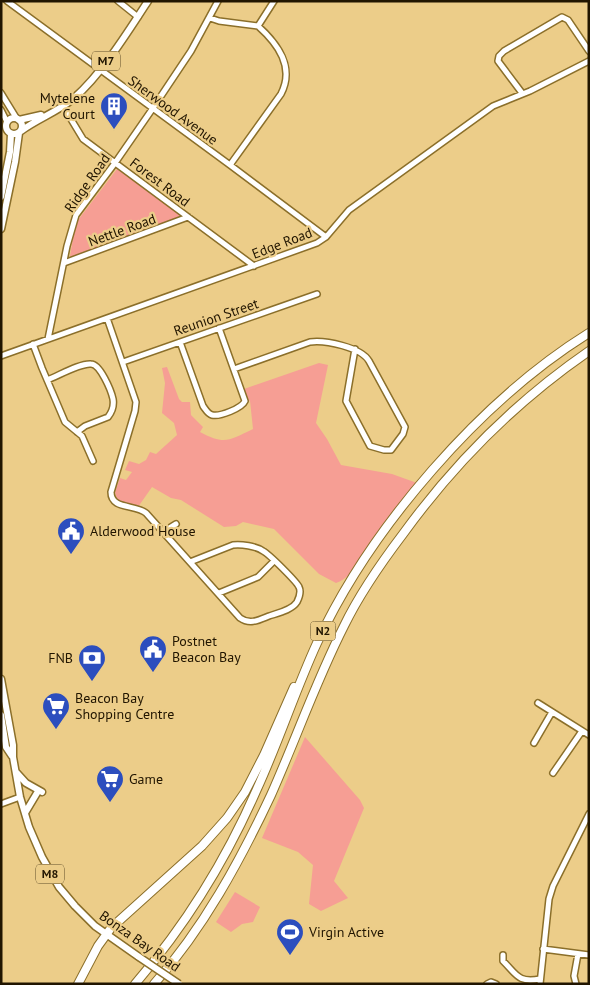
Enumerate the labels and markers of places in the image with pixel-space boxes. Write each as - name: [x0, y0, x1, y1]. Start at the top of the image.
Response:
- place label: Mytelene Court: [40, 89, 95, 123]
- building icon: Mytelene Court: [99, 91, 129, 130]
- public building icon: Alderwood House: [56, 516, 86, 555]
- place label: Alderwood House: [90, 522, 196, 540]
- place label: Postnet Beacon Bay: [172, 632, 241, 666]
- public building icon: Postnet Beacon Bay: [138, 634, 168, 673]
- bank icon: FNB: [77, 643, 107, 682]
- place label: FNB: [48, 649, 73, 667]
- place label: Beacon Bay Shopping Centre: [75, 689, 174, 723]
- supermarket icon: Beacon Bay Shopping Centre: [41, 691, 71, 730]
- supermarket icon: Game: [95, 764, 125, 803]
- place label: Game: [129, 770, 163, 788]
- sports icon: Virgin Active: [275, 917, 305, 956]
- place label: Virgin Active: [308, 923, 384, 941]

